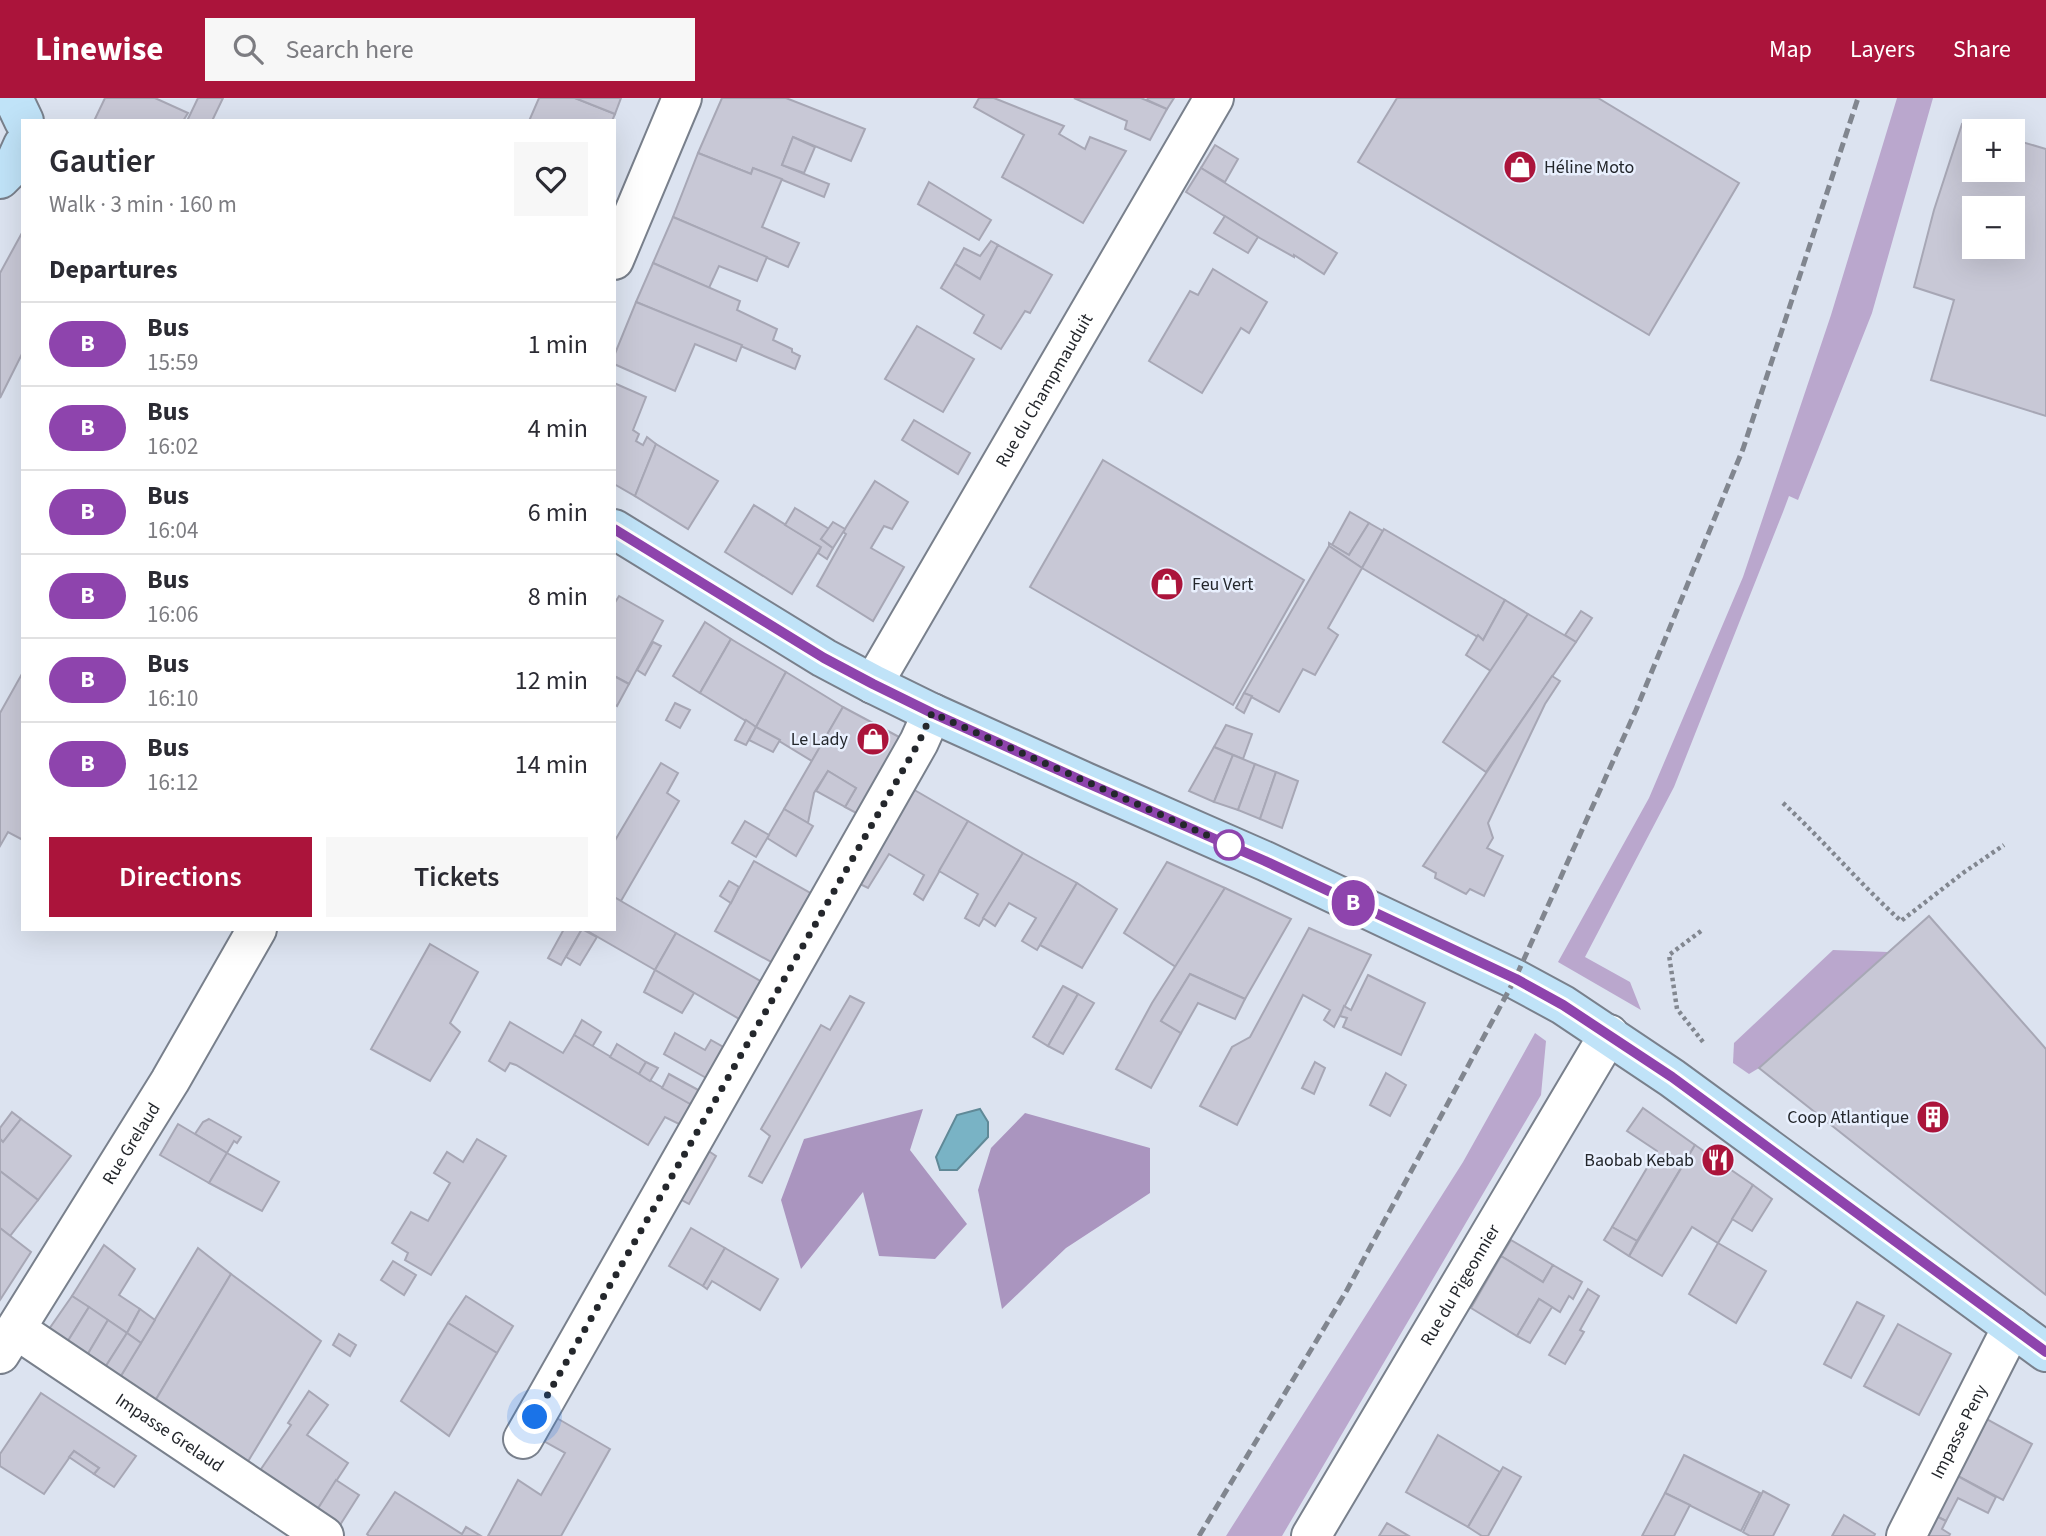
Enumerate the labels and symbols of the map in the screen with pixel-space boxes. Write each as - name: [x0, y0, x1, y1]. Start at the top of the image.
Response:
- shop icon: Héline Moto: [1501, 148, 1539, 186]
- place label: Héline Moto: [1544, 155, 1634, 180]
- street label: Rue du Champmauduit: [989, 309, 1099, 472]
- shop icon: Feu Vert: [1148, 565, 1186, 603]
- place label: Feu Vert: [1192, 572, 1253, 597]
- shop icon: Le Lady: [854, 720, 892, 758]
- place label: Le Lady: [791, 727, 849, 752]
- unlabelled marker: [1214, 830, 1244, 860]
- line badge: B: [1330, 880, 1376, 926]
- street label: Rue Grelaud: [96, 1098, 166, 1189]
- building icon: Coop Atlantique: [1914, 1098, 1952, 1136]
- place label: Coop Atlantique: [1787, 1105, 1909, 1130]
- restaurant icon: Baobab Kebab: [1699, 1141, 1737, 1179]
- place label: Baobab Kebab: [1584, 1148, 1694, 1173]
- street label: Rue du Pigeonnier: [1414, 1219, 1506, 1350]
- street label: Impasse Peny: [1924, 1379, 1994, 1483]
- street label: Impasse Grelaud: [111, 1387, 229, 1478]
- your location: [517, 1399, 552, 1434]

